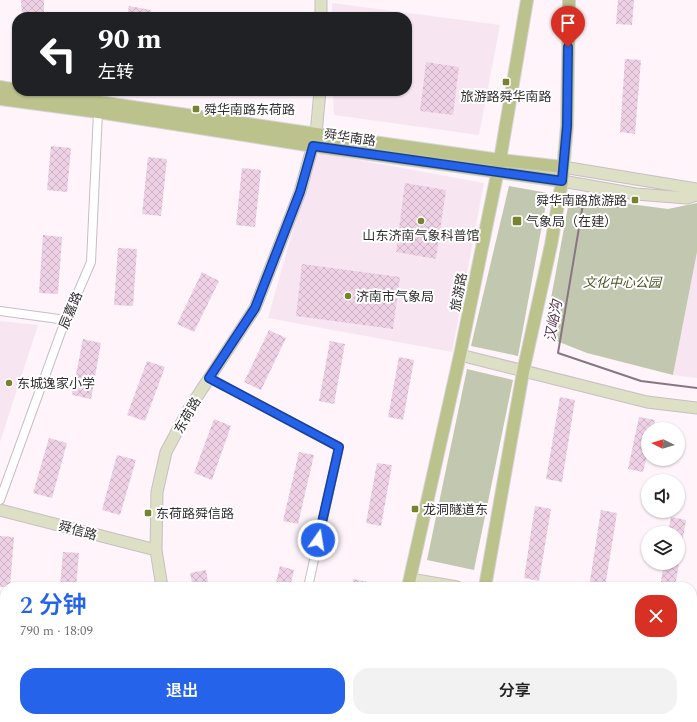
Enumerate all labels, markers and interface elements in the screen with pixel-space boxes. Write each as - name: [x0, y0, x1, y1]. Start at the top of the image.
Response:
- pin: [551, 6, 585, 47]
- icon: arrive: [557, 12, 579, 34]
- text: 90 m: [98, 18, 162, 61]
- icon: left: [32, 28, 84, 80]
- text: 左转: [98, 59, 134, 86]
- marker: 旅游路舜华南路: [501, 77, 511, 87]
- place label: 旅游路舜华南路: [460, 87, 552, 107]
- place label: 舜华南路东荷路: [204, 100, 295, 120]
- marker: 舜华南路东荷路: [191, 104, 201, 114]
- street label: 舜华南路: [323, 124, 377, 152]
- place label: 舜华南路旅游路: [536, 191, 627, 211]
- marker: 舜华南路旅游路: [630, 195, 640, 205]
- place label: 气象局（在建）: [526, 212, 617, 232]
- marker: 气象局（在建）: [511, 215, 523, 227]
- marker: 山东济南气象科普馆: [416, 216, 426, 226]
- place label: 山东济南气象科普馆: [362, 226, 480, 246]
- street label: 旅游路: [445, 271, 473, 313]
- park label: 文化中心公园: [583, 273, 663, 293]
- place label: 济南市气象局: [356, 287, 434, 307]
- street label: 辰嘉路: [54, 289, 88, 332]
- marker: 济南市气象局: [343, 291, 353, 301]
- water label: 汉峪沟: [540, 297, 568, 344]
- place label: 东城逸家小学: [17, 374, 95, 394]
- marker: 东城逸家小学: [4, 378, 14, 388]
- street label: 东荷路: [169, 394, 206, 437]
- north arrow: [641, 422, 685, 466]
- map controls: [641, 422, 685, 570]
- button: sound: [641, 474, 685, 518]
- place label: 龙洞隧道东: [423, 500, 488, 520]
- place label: 东荷路舜信路: [156, 504, 234, 524]
- marker: 龙洞隧道东: [410, 504, 420, 514]
- marker: 东荷路舜信路: [143, 508, 153, 518]
- street label: 舜信路: [56, 516, 99, 546]
- position arrow: [297, 519, 339, 561]
- button: layers: [641, 526, 685, 570]
- text: 2 分钟: [20, 588, 87, 624]
- button: close: [635, 595, 677, 637]
- text: 790 m · 18:09: [20, 621, 93, 641]
- button: 退出: [20, 668, 345, 714]
- button: 分享: [353, 668, 677, 714]

